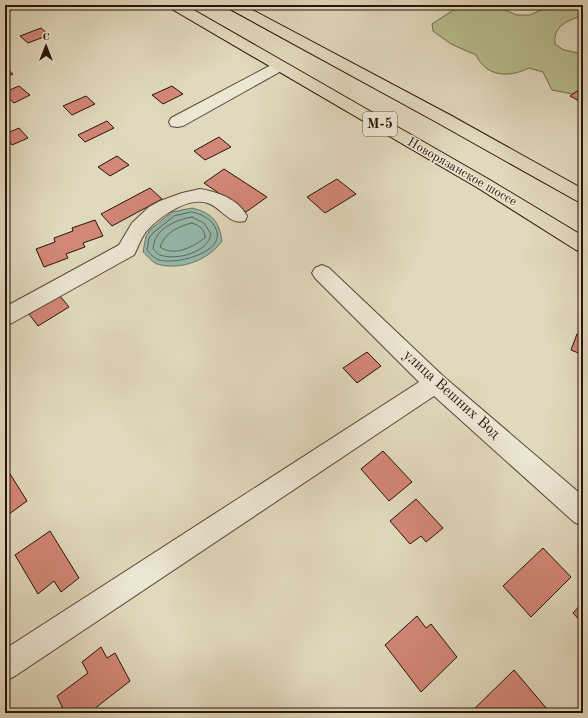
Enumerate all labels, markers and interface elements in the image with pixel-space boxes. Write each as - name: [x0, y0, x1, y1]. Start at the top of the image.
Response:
- north arrow: [26, 26, 66, 66]
- text: С: [42, 32, 50, 43]
- road number: М-5: [363, 112, 397, 136]
- street label: Новорязанское шоссе: [405, 135, 519, 209]
- street label: улица Вешних Вод: [400, 348, 503, 443]

